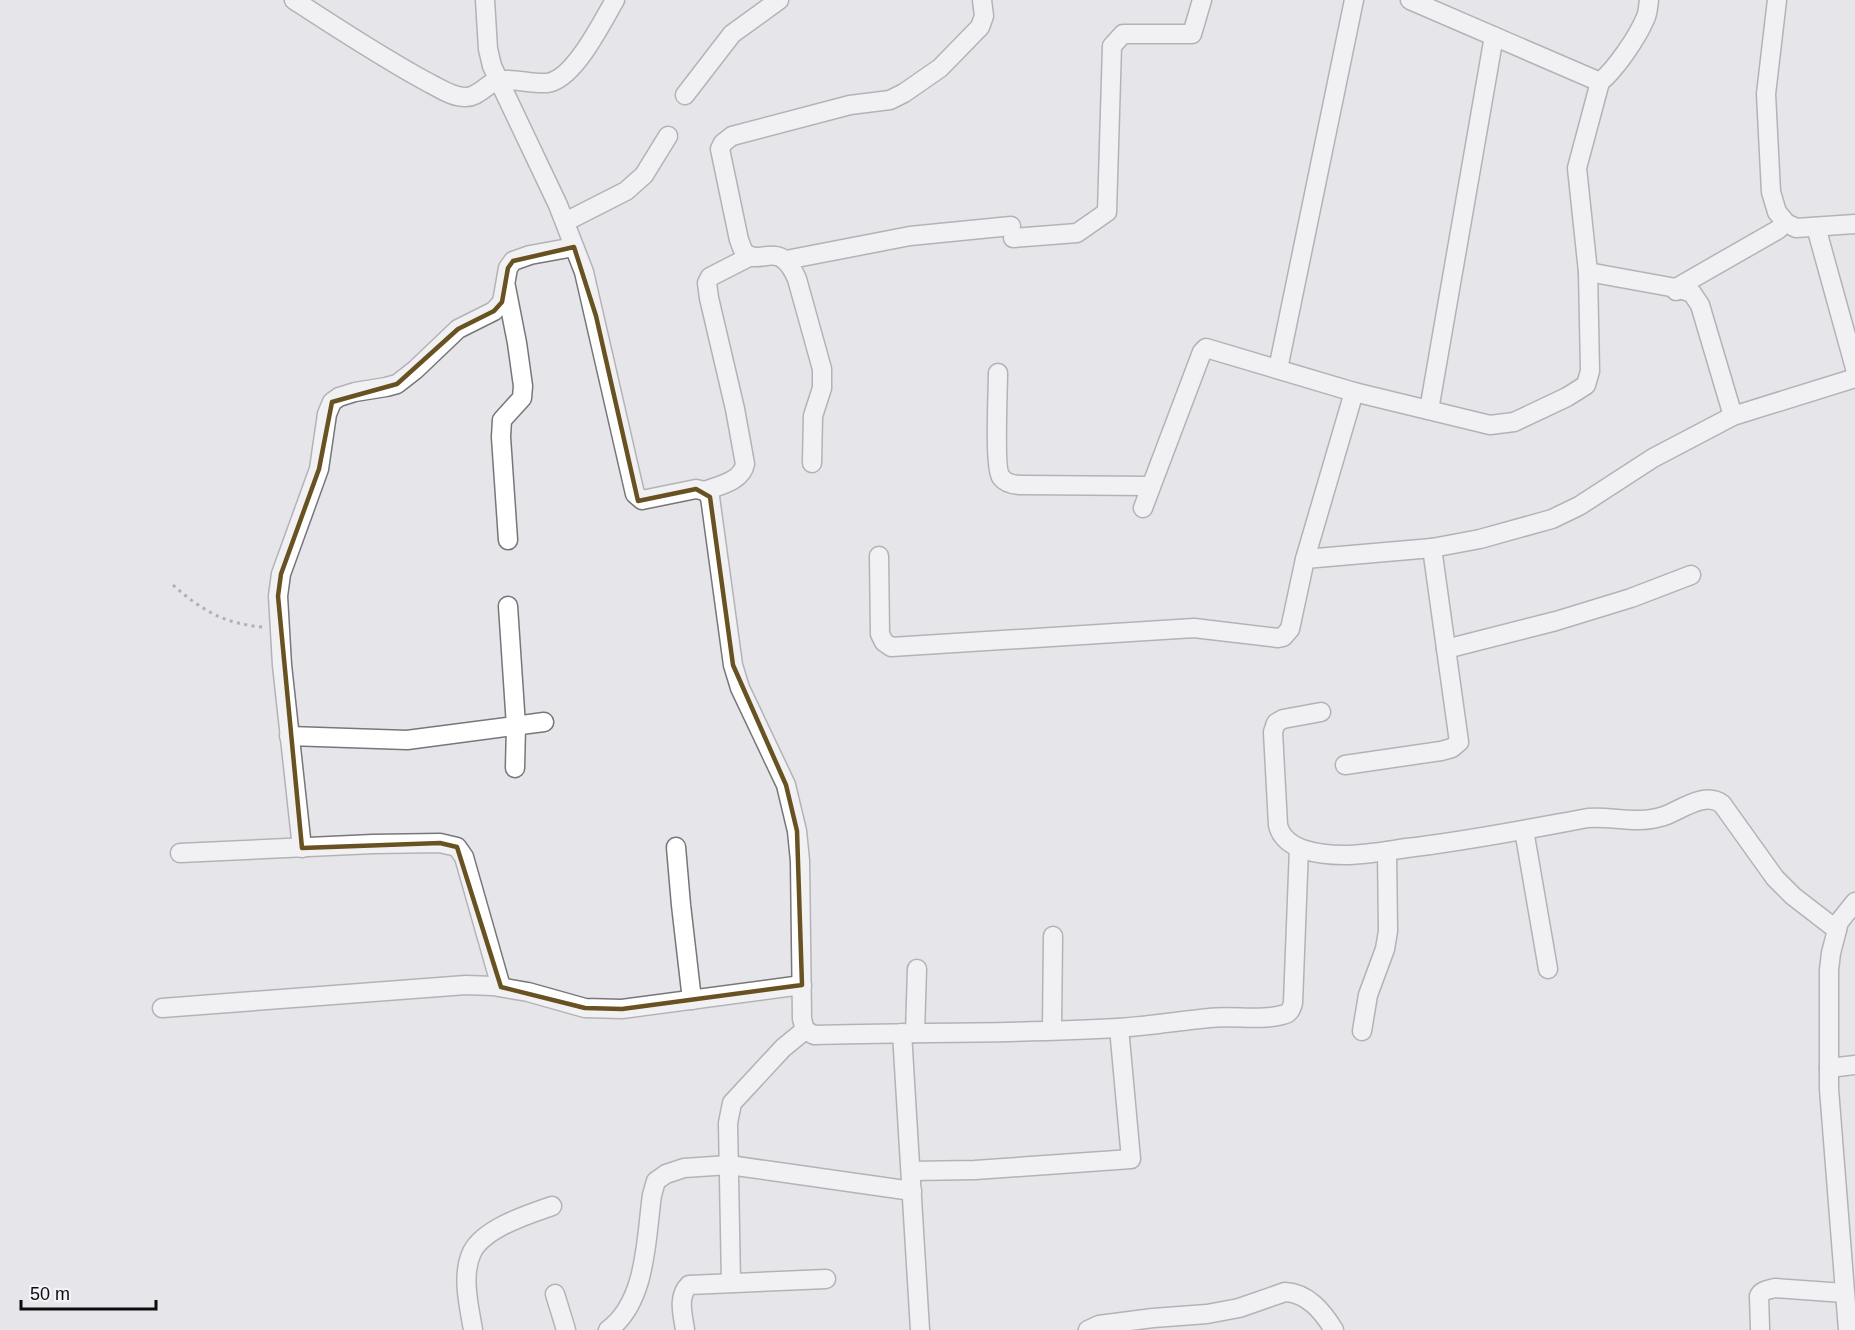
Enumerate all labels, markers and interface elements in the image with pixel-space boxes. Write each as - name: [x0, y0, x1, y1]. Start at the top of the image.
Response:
- scale bar: [21, 1273, 156, 1311]
- text: 50 m: [30, 1284, 70, 1304]

